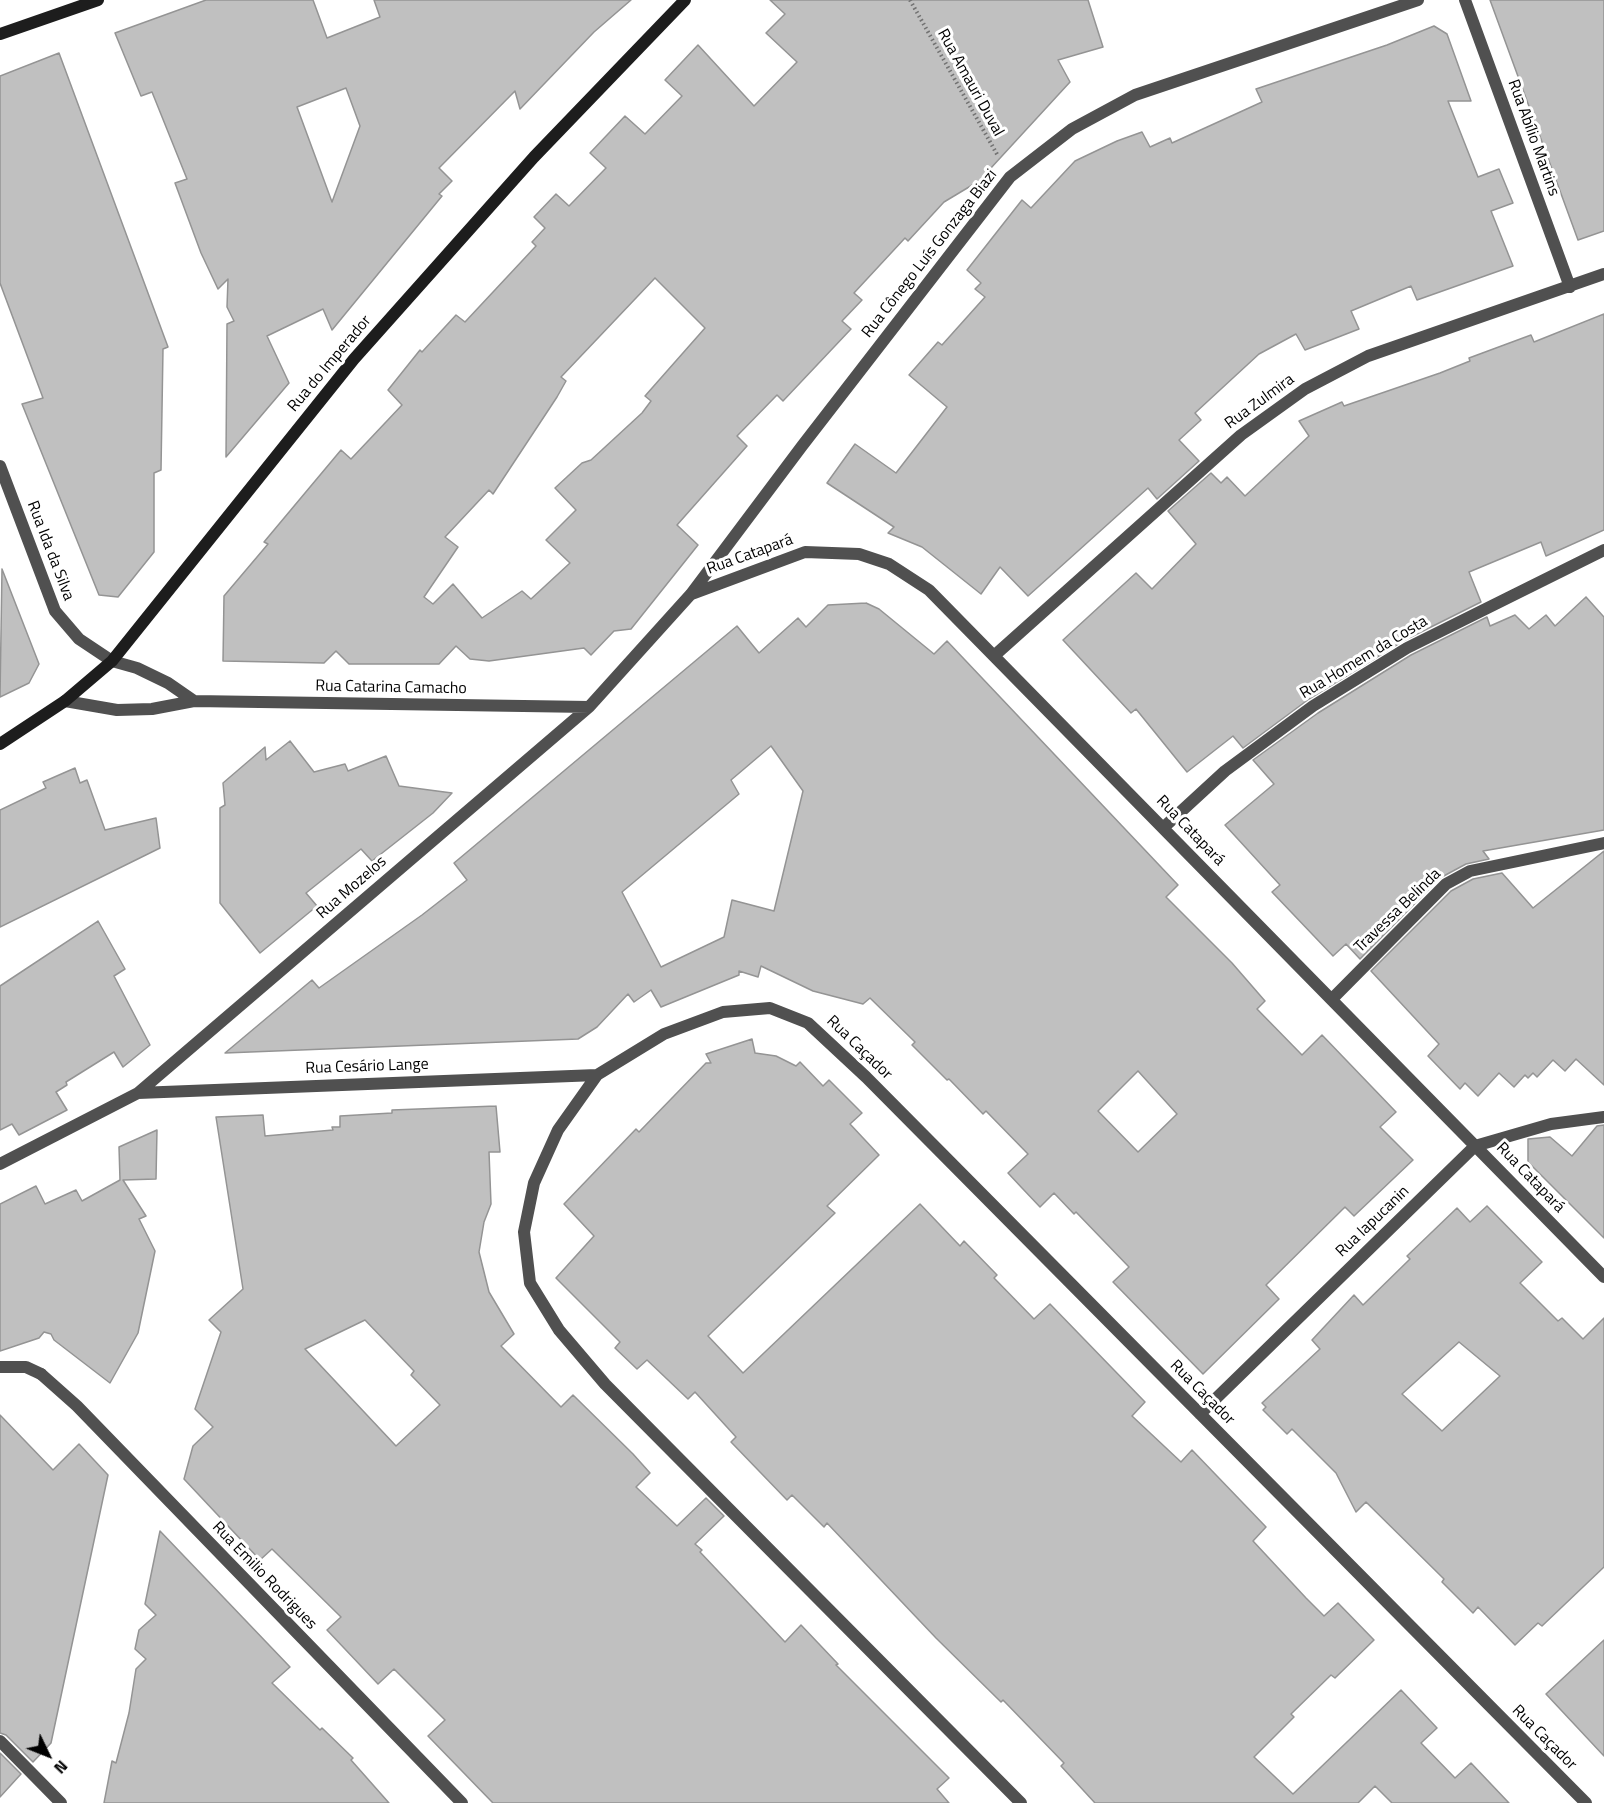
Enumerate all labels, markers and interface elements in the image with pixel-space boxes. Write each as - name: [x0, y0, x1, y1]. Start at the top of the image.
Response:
- street label: Rua Amauri Duval: [933, 26, 1007, 140]
- street label: Rua Abílio Martins: [1503, 77, 1563, 199]
- street label: Rua Cônego Luís Gonzaga Biazi: [858, 166, 1002, 342]
- street label: Rua do Imperador: [284, 312, 376, 416]
- street label: Rua Zulmira: [1222, 370, 1298, 434]
- street label: Rua Ida da Silva: [22, 498, 78, 604]
- street label: Rua Catapará: [704, 531, 796, 579]
- street label: Rua Homem da Costa: [1297, 612, 1431, 704]
- street label: Rua Catarina Camacho: [315, 677, 467, 699]
- street label: Rua Catapará: [1152, 792, 1228, 870]
- street label: Rua Mozelos: [313, 852, 391, 924]
- street label: Travessa Belinda: [1351, 865, 1445, 957]
- street label: Rua Caçador: [822, 1012, 896, 1084]
- street label: Rua Cesário Lange: [305, 1055, 429, 1079]
- street label: Rua Catapará: [1492, 1139, 1568, 1217]
- street label: Rua Iapucanin: [1332, 1182, 1414, 1262]
- street label: Rua Caçador: [1166, 1357, 1238, 1429]
- street label: Rua Emilio Rodrigues: [208, 1518, 320, 1634]
- street label: Rua Caçador: [1508, 1702, 1580, 1774]
- north arrow: [18, 1725, 78, 1785]
- text: N: [49, 1755, 74, 1780]

